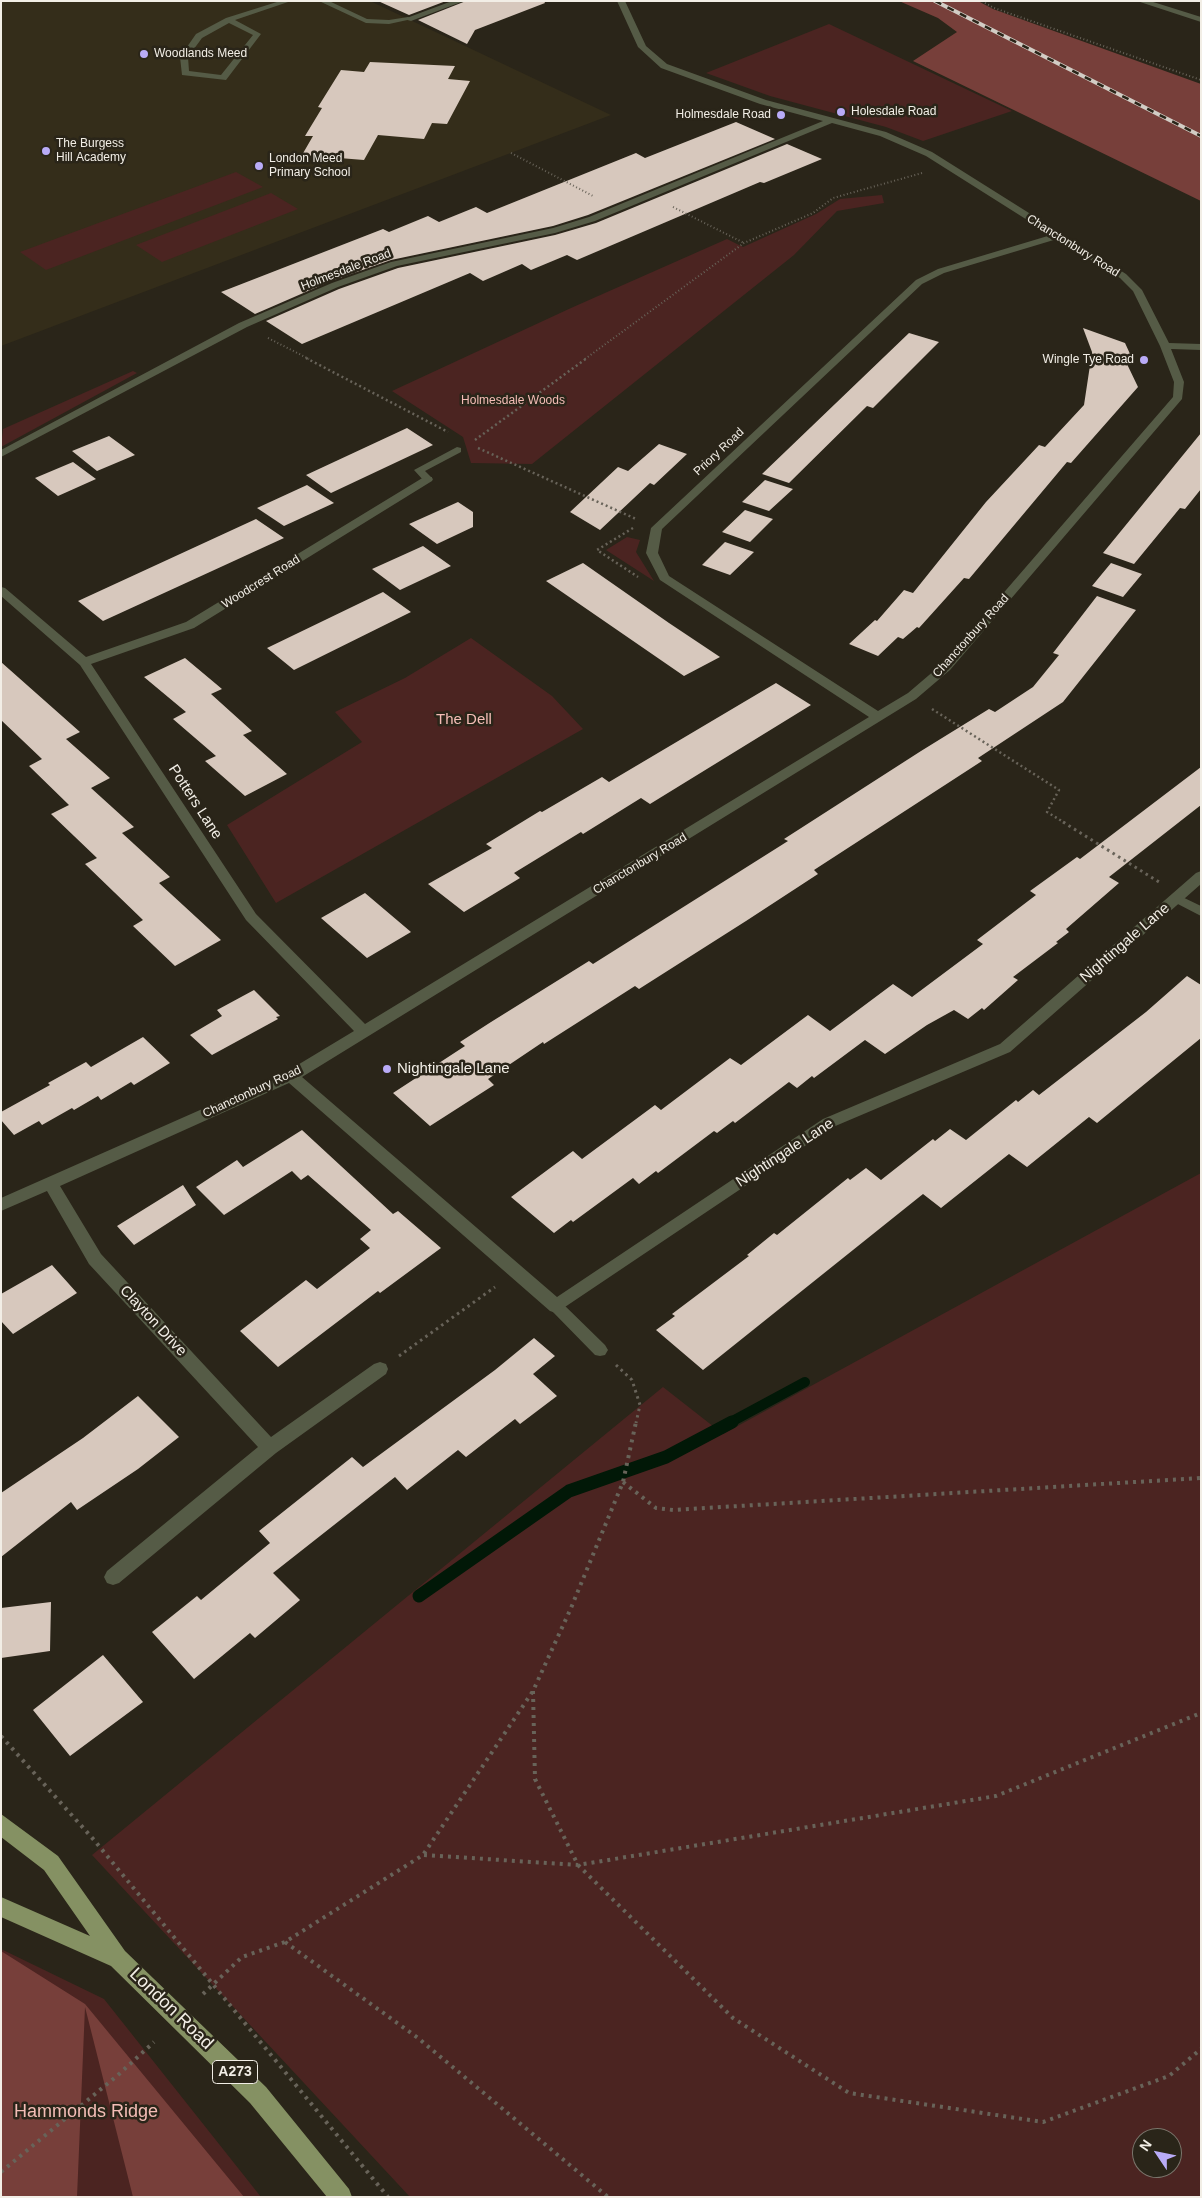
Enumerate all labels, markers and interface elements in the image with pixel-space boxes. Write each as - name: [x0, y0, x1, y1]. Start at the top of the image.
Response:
- place label: Woodlands Meed: [154, 47, 247, 61]
- marker: Woodlands Meed: [138, 48, 150, 60]
- place label: Holesdale Road: [851, 105, 936, 119]
- marker: Holesdale Road: [835, 106, 847, 118]
- place label: Holmesdale Road: [676, 108, 771, 122]
- marker: Holmesdale Road: [775, 109, 787, 121]
- place label: The Burgess Hill Academy: [56, 137, 126, 165]
- marker: The Burgess Hill Academy: [40, 145, 52, 157]
- place label: London Meed Primary School: [269, 152, 350, 180]
- marker: London Meed Primary School: [253, 160, 265, 172]
- street label: Chanctonbury Road: [1024, 212, 1122, 280]
- street label: Holmesdale Road: [299, 246, 393, 294]
- place label: Wingle Tye Road: [1043, 353, 1134, 367]
- marker: Wingle Tye Road: [1138, 354, 1150, 366]
- park label: Holmesdale Woods: [461, 394, 565, 408]
- street label: Priory Road: [691, 425, 747, 479]
- street label: Woodcrest Road: [219, 552, 303, 612]
- street label: Chanctonbury Road: [930, 592, 1012, 680]
- park label: The Dell: [436, 711, 492, 729]
- street label: Potters Lane: [164, 761, 226, 843]
- street label: Chanctonbury Road: [591, 830, 689, 898]
- street label: Nightingale Lane: [1077, 899, 1173, 987]
- place label: Nightingale Lane: [397, 1060, 510, 1078]
- street label: Chanctonbury Road: [201, 1063, 303, 1121]
- marker: Nightingale Lane: [381, 1063, 393, 1075]
- street label: Nightingale Lane: [733, 1115, 837, 1191]
- street label: Clayton Drive: [116, 1282, 190, 1360]
- street label: London Road: [125, 1964, 217, 2054]
- road number: A273: [212, 2060, 258, 2084]
- park label: Hammonds Ridge: [14, 2101, 158, 2123]
- north arrow: [1132, 2128, 1182, 2178]
- text: N: [1136, 2137, 1155, 2154]

